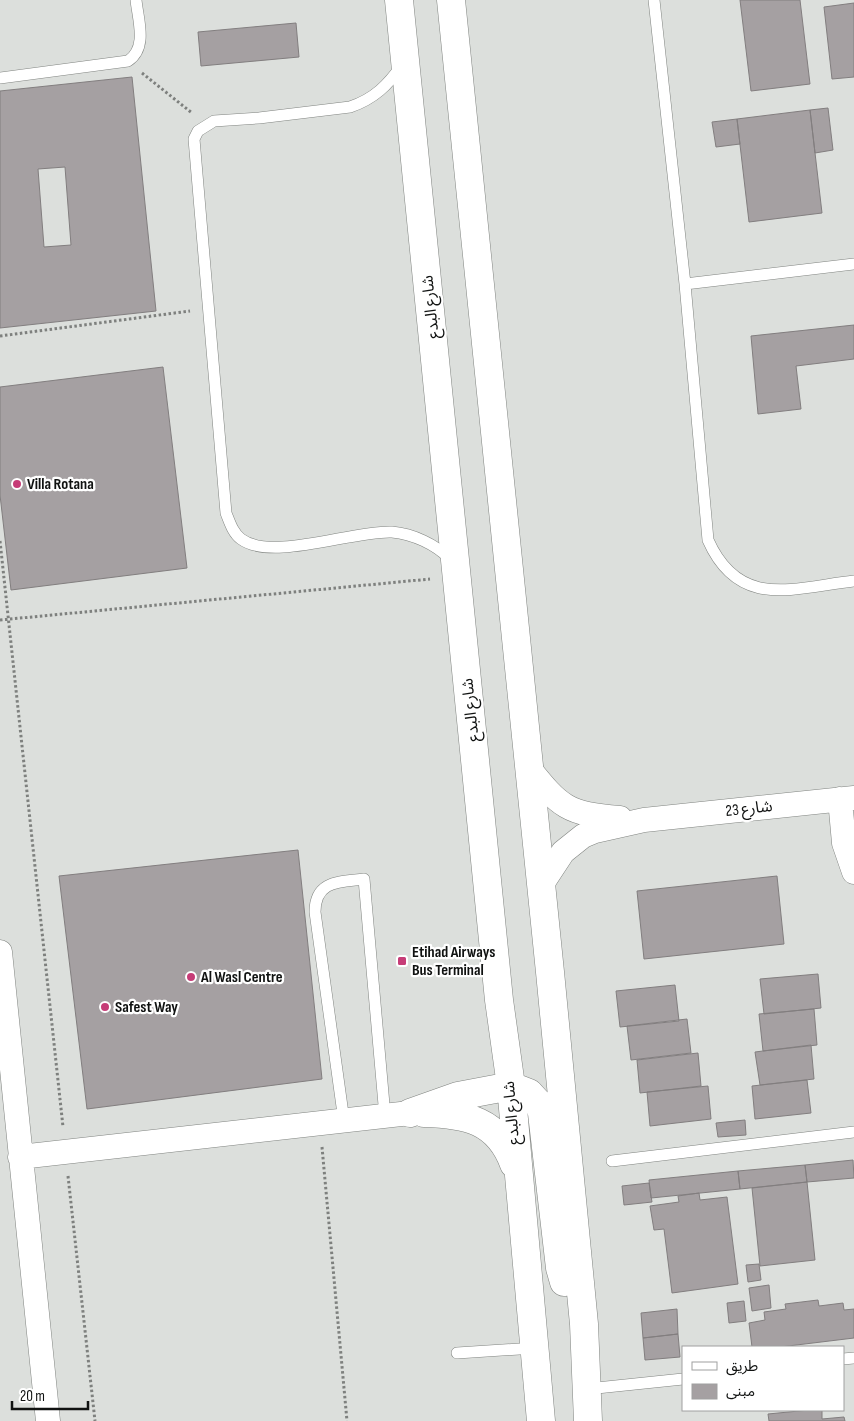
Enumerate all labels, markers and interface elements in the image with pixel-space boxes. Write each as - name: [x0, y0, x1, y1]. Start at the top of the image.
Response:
- street label: شارع البدع: [418, 274, 446, 340]
- place label: Villa Rotana: [27, 475, 94, 494]
- marker: Villa Rotana: [11, 478, 23, 490]
- street label: شارع البدع: [458, 677, 486, 743]
- street label: شارع 23: [725, 797, 774, 823]
- place label: Etihad Airways Bus Terminal: [412, 943, 495, 980]
- marker: Etihad Airways Bus Terminal: [396, 955, 408, 967]
- place label: Al Wasl Centre: [200, 968, 283, 987]
- marker: Al Wasl Centre: [185, 971, 197, 983]
- place label: Safest Way: [115, 998, 178, 1017]
- marker: Safest Way: [99, 1001, 111, 1013]
- street label: شارع البدع: [500, 1080, 526, 1146]
- legend: [682, 1346, 844, 1411]
- text: طريق: [726, 1357, 758, 1376]
- scale bar: [12, 1378, 89, 1410]
- text: مبنى: [726, 1382, 755, 1401]
- text: 20 m: [20, 1387, 45, 1406]

